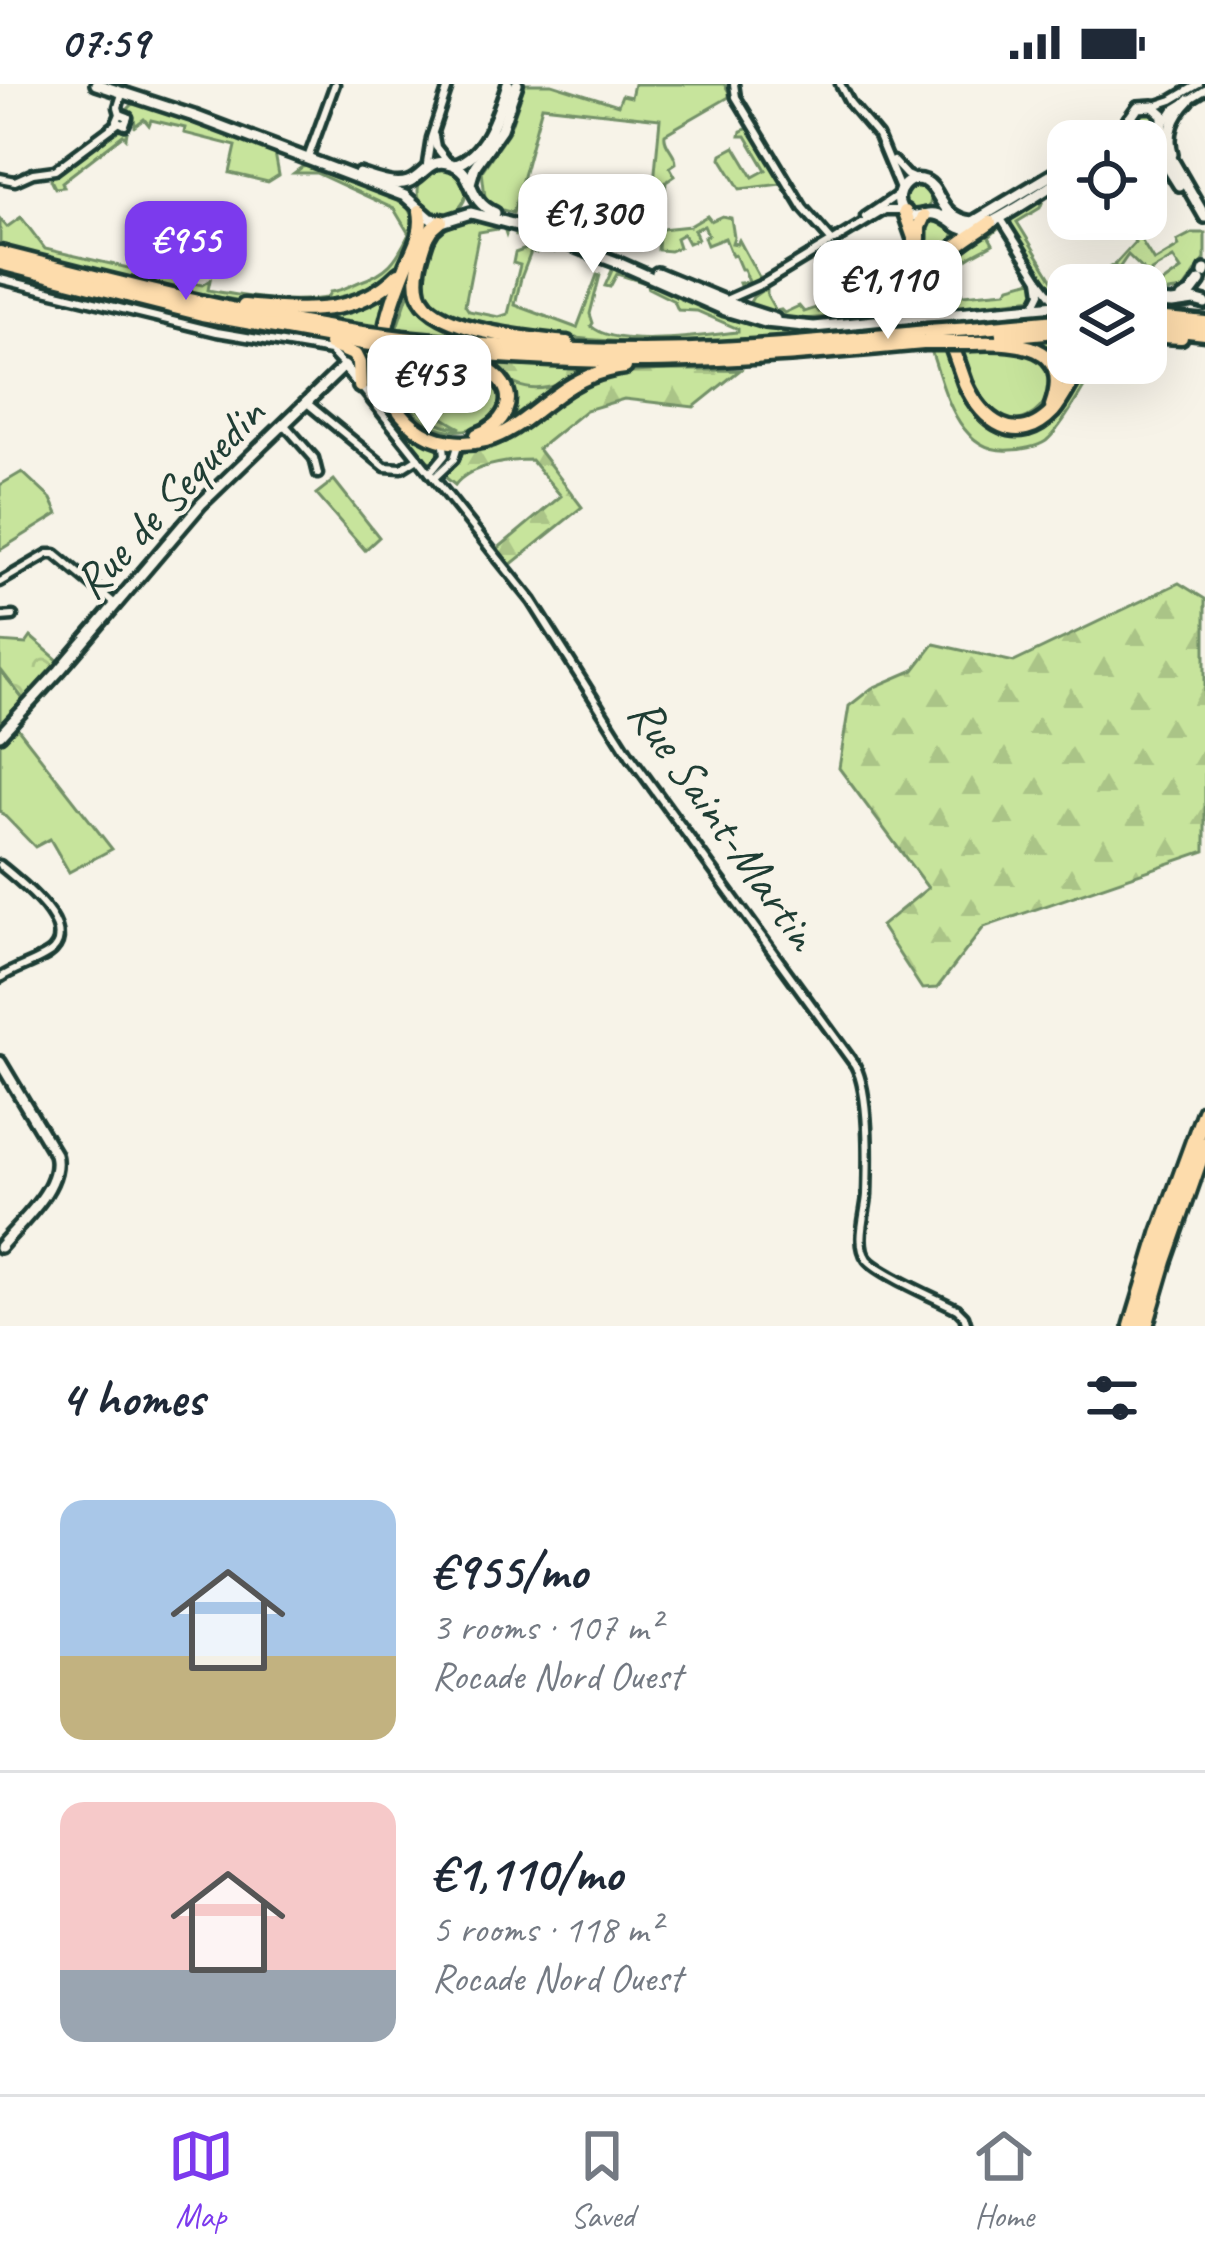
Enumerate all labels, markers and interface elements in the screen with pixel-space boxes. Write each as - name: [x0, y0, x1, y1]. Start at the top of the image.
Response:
- text: 07:59: [60, 14, 148, 71]
- map controls: [1047, 120, 1167, 384]
- button: locate: [1047, 120, 1167, 240]
- pin: €1,300: [495, 174, 691, 276]
- text: €1,300: [545, 188, 641, 237]
- pin: €955: [115, 201, 257, 303]
- text: €955: [152, 215, 220, 264]
- pin: €1,110: [790, 240, 986, 342]
- text: €1,110: [840, 254, 936, 303]
- button: layers: [1047, 264, 1167, 384]
- pin: €453: [358, 335, 500, 437]
- text: €453: [394, 349, 464, 398]
- street label: Rue de Sequedin: [60, 383, 278, 611]
- street label: Rue Saint-Martin: [615, 686, 834, 963]
- icon: filters: [1079, 1365, 1145, 1431]
- text: 4 homes: [60, 1366, 204, 1430]
- text: €955/mo: [432, 1539, 587, 1603]
- icon: home: [156, 1548, 300, 1692]
- text: 3 rooms · 107 m²: [432, 1603, 660, 1652]
- text: Rocade Nord Ouest: [432, 1652, 682, 1701]
- text: €1,110/mo: [432, 1841, 622, 1905]
- icon: home: [156, 1850, 300, 1994]
- text: 5 rooms · 118 m²: [432, 1905, 660, 1954]
- text: Rocade Nord Ouest: [432, 1954, 682, 2003]
- tab: Map: [168, 2123, 234, 2237]
- tab: Saved: [569, 2123, 635, 2237]
- tab: Home: [971, 2123, 1037, 2237]

